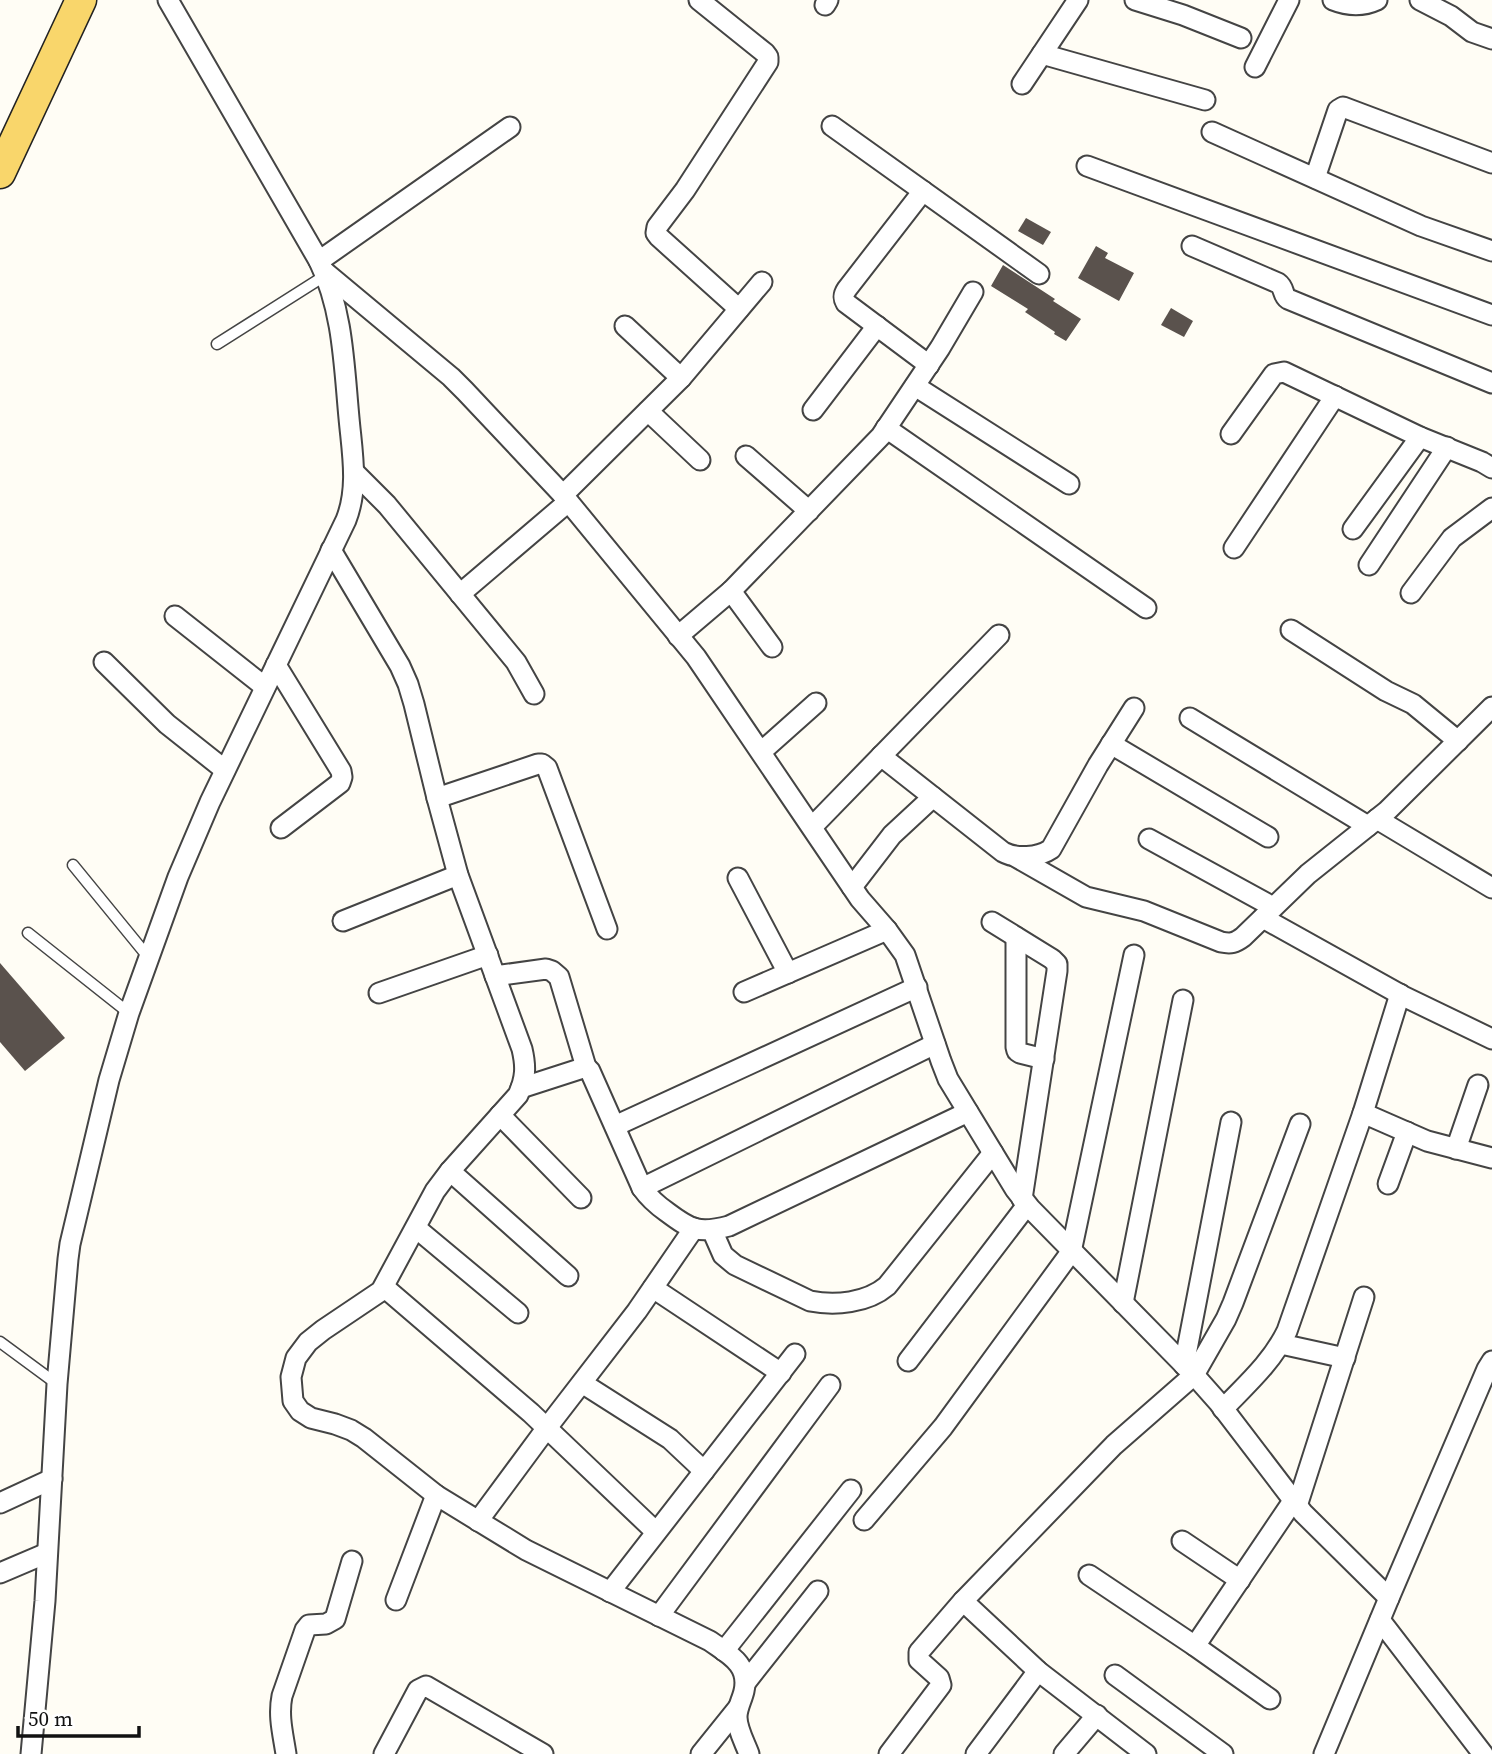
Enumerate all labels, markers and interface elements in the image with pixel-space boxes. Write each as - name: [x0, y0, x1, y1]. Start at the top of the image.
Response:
- scale bar: [18, 1694, 138, 1738]
- text: 50 m: [28, 1704, 73, 1733]

